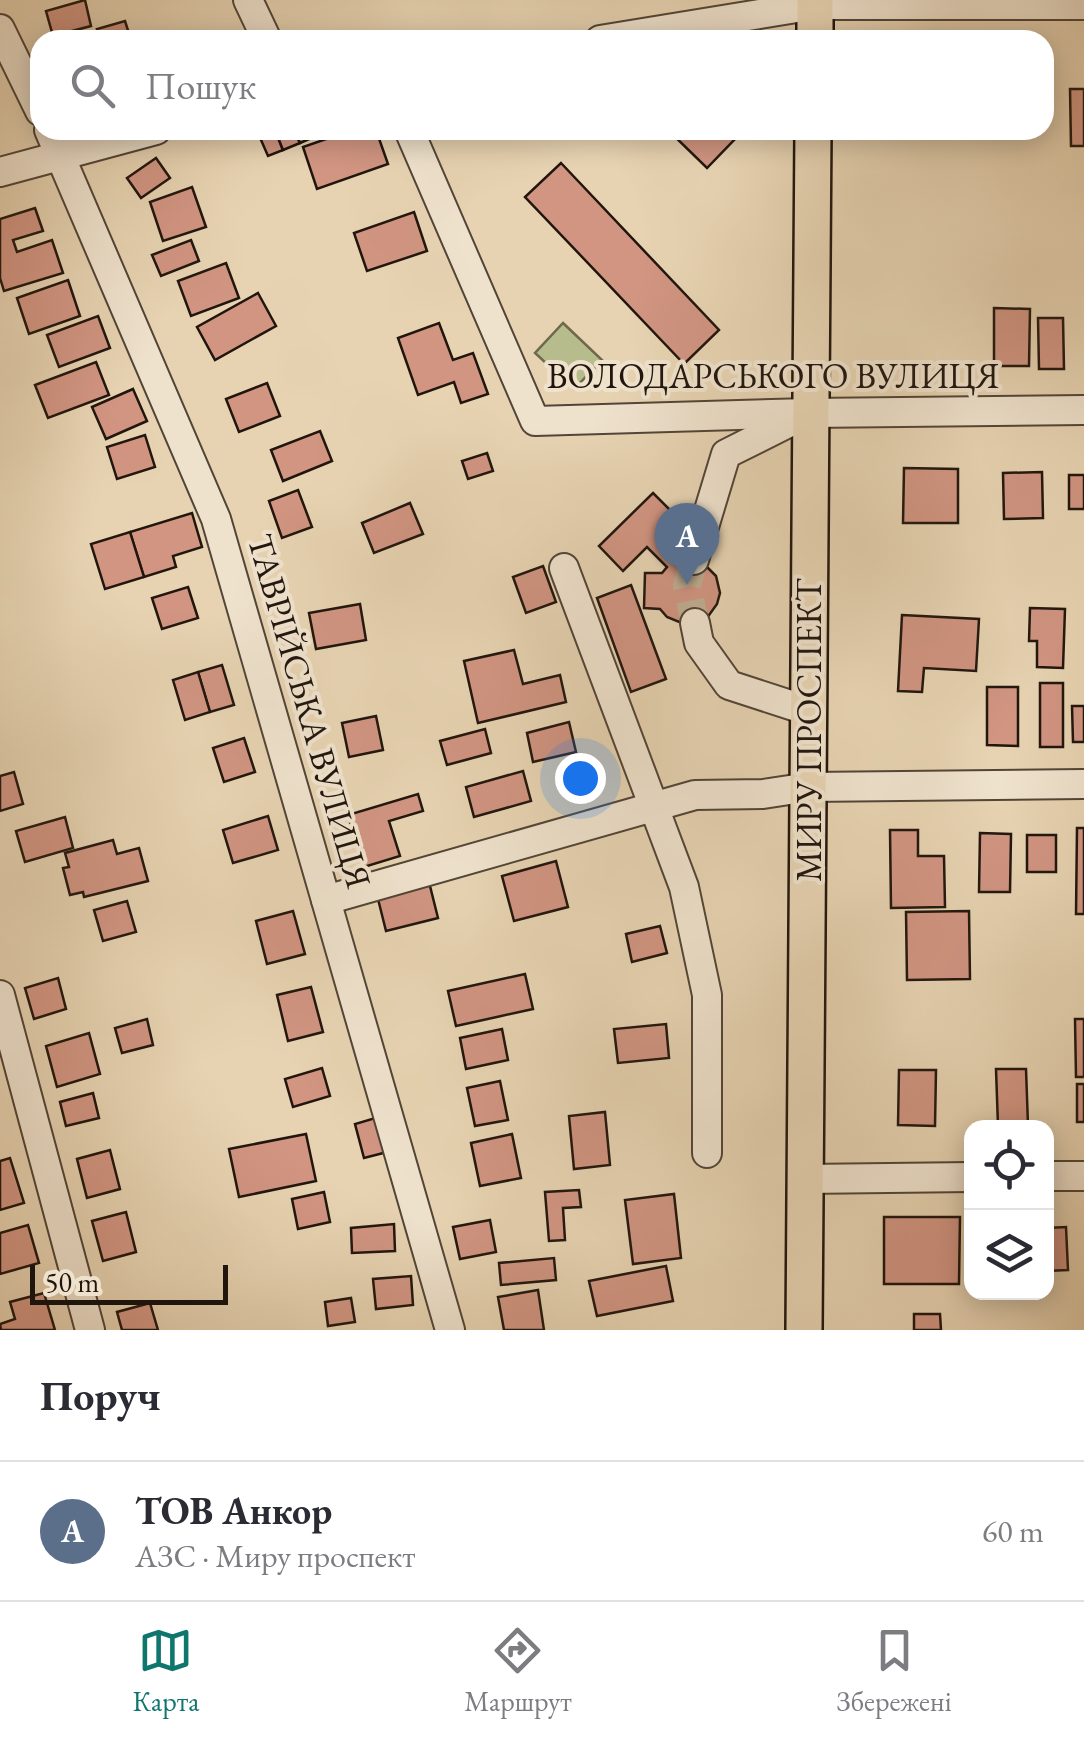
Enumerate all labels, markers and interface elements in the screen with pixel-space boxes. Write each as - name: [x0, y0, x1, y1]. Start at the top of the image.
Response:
- search box: [30, 30, 1054, 140]
- icon: search: [65, 58, 120, 113]
- text: Пошук: [145, 61, 256, 110]
- street label: ВОЛОДАРСЬКОГО ВУЛИЦЯ: [547, 353, 999, 398]
- pin: A: [654, 502, 720, 585]
- street label: ТАВРІЙСЬКА ВУЛИЦЯ: [238, 529, 382, 893]
- street label: МИРУ ПРОСПЕКТ: [786, 578, 831, 882]
- your location: [555, 753, 606, 804]
- map controls: [964, 1120, 1054, 1300]
- button: locate: [964, 1120, 1054, 1210]
- button: layers: [964, 1210, 1054, 1300]
- scale bar: [30, 1260, 228, 1304]
- text: 50 m: [45, 1264, 99, 1300]
- text: Поруч: [40, 1368, 161, 1423]
- text: ТОВ Анкор: [135, 1486, 332, 1535]
- text: A: [61, 1510, 84, 1552]
- text: 60 m: [982, 1510, 1044, 1552]
- text: АЗС · Миру проспект: [135, 1535, 415, 1577]
- tab: Карта: [132, 1623, 199, 1719]
- tab: Маршрут: [464, 1623, 572, 1719]
- tab: Збережені: [837, 1623, 952, 1719]

